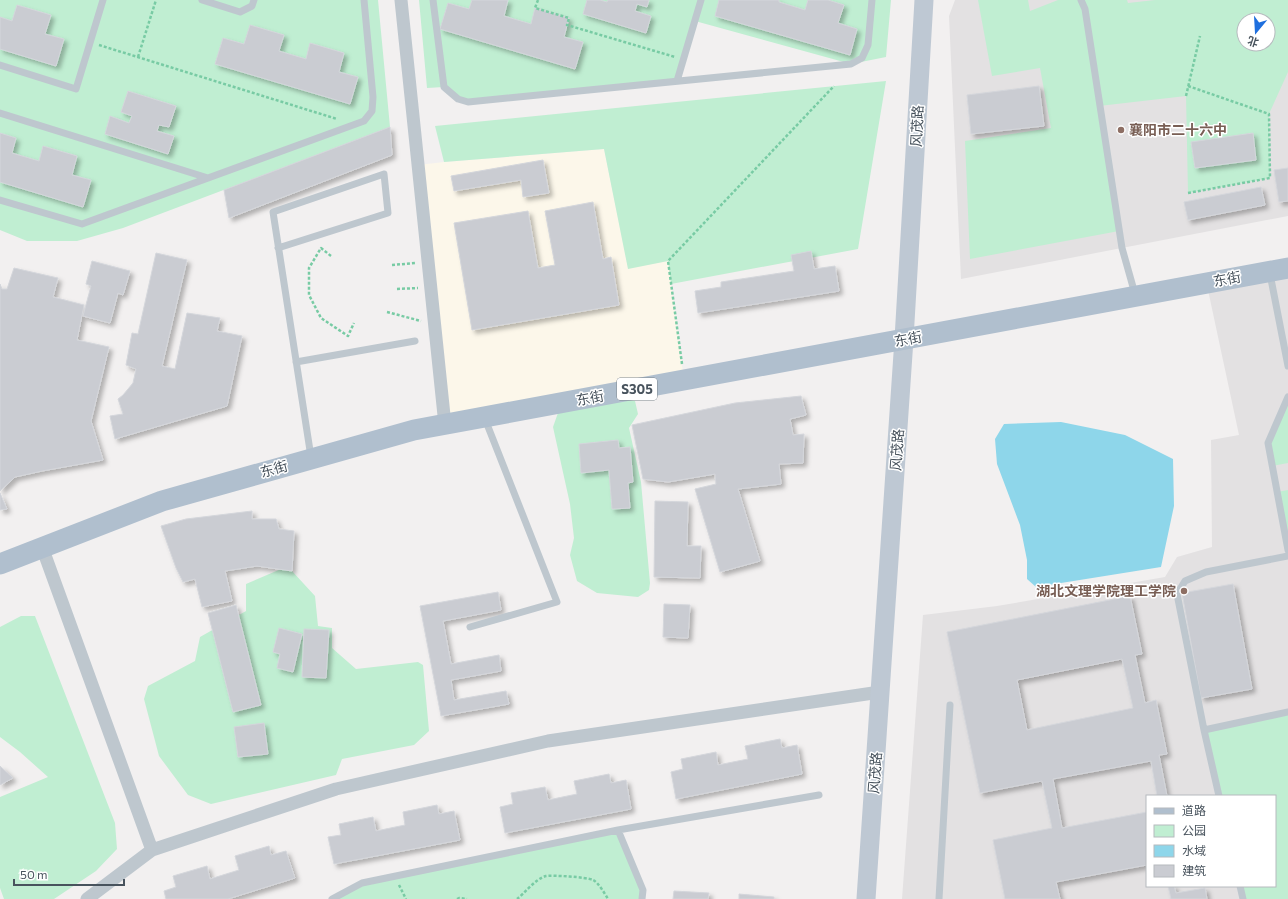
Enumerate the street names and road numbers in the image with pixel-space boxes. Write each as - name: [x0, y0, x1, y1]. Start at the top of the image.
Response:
- street label: 风茂路: [907, 105, 926, 147]
- street label: 东街: [1212, 267, 1242, 290]
- street label: 东街: [893, 327, 923, 350]
- road number: S305: [617, 378, 657, 400]
- street label: 东街: [575, 386, 605, 409]
- street label: 风茂路: [887, 428, 906, 472]
- street label: 东街: [258, 457, 290, 480]
- street label: 风茂路: [865, 751, 884, 795]

